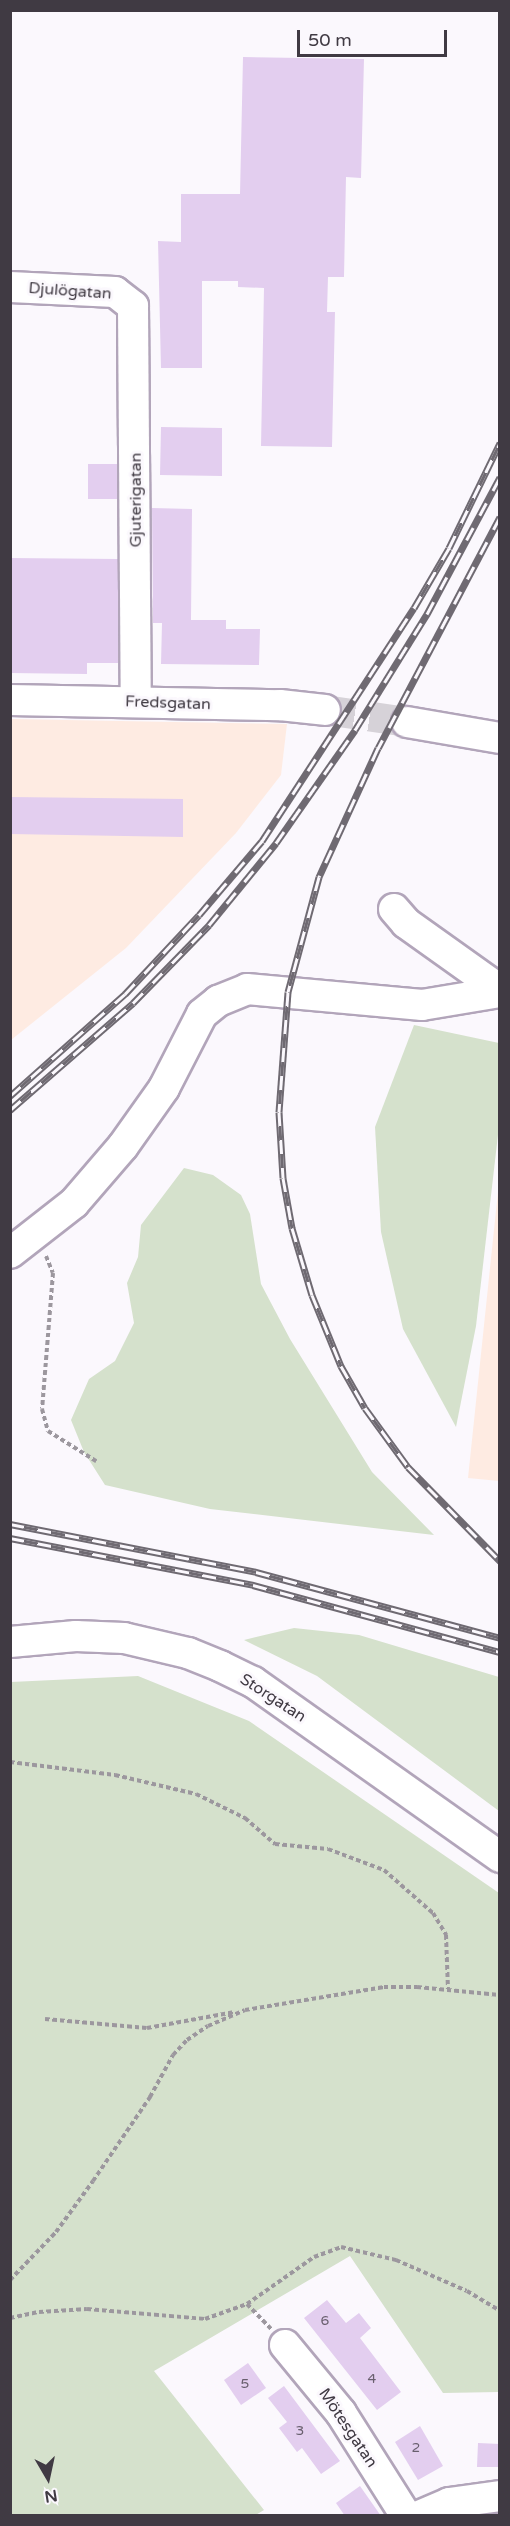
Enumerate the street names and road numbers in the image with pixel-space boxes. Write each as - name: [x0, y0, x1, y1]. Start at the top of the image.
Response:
- street label: Djulögatan: [28, 279, 112, 303]
- street label: Gjuterigatan: [126, 453, 146, 547]
- street label: Fredsgatan: [125, 692, 211, 714]
- street label: Storgatan: [236, 1670, 310, 1726]
- street label: Mötesgatan: [314, 2385, 382, 2471]

